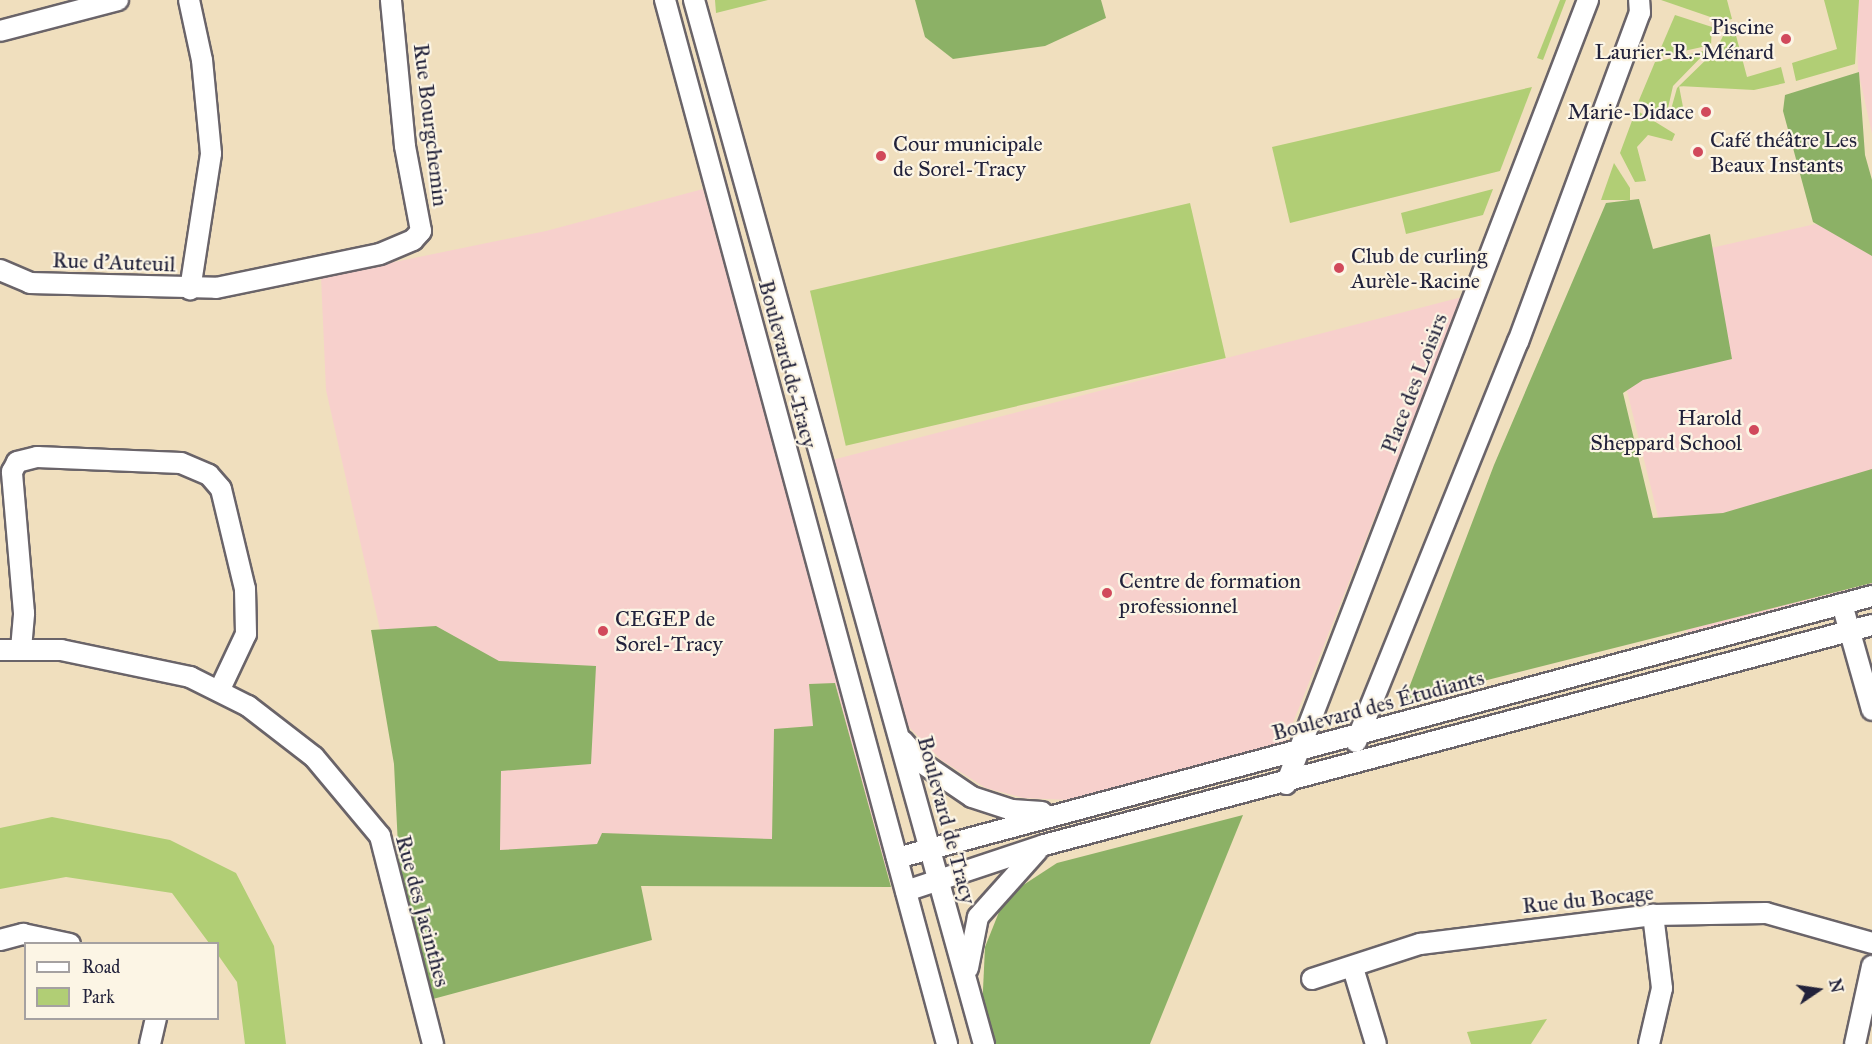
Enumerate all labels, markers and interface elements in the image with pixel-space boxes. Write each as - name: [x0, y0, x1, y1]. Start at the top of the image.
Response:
- place label: Piscine Laurier-R.-Ménard: [1595, 13, 1774, 64]
- marker: Piscine Laurier-R.-Ménard: [1779, 32, 1793, 46]
- street label: Rue Bourgchemin: [408, 42, 454, 208]
- place label: Marie-Didace: [1568, 99, 1694, 125]
- marker: Marie-Didace: [1699, 105, 1713, 119]
- place label: Café théâtre Les Beaux Instants: [1710, 126, 1857, 178]
- place label: Cour municipale de Sorel-Tracy: [893, 130, 1043, 182]
- marker: Café théâtre Les Beaux Instants: [1691, 145, 1705, 159]
- marker: Cour municipale de Sorel-Tracy: [874, 149, 888, 163]
- place label: Club de curling Aurèle-Racine: [1351, 242, 1487, 294]
- street label: Rue d'Auteuil: [52, 247, 176, 277]
- marker: Club de curling Aurèle-Racine: [1332, 261, 1346, 275]
- street label: Boulevard de Tracy: [753, 277, 823, 451]
- street label: Place des Loisirs: [1375, 309, 1453, 457]
- place label: Harold Sheppard School: [1590, 404, 1742, 456]
- marker: Harold Sheppard School: [1747, 423, 1761, 437]
- place label: Centre de formation professionnel: [1119, 567, 1301, 618]
- marker: Centre de formation professionnel: [1100, 586, 1114, 600]
- place label: CEGEP de Sorel-Tracy: [615, 605, 723, 656]
- marker: CEGEP de Sorel-Tracy: [596, 624, 610, 638]
- street label: Boulevard des Étudiants: [1269, 664, 1487, 746]
- street label: Boulevard de Tracy: [912, 733, 982, 907]
- street label: Rue des Jacinthes: [390, 832, 456, 990]
- street label: Rue du Bocage: [1521, 879, 1655, 919]
- legend: [24, 942, 219, 1020]
- text: Road: [82, 956, 120, 978]
- north arrow: [1788, 960, 1848, 1020]
- text: N: [1825, 977, 1847, 995]
- text: Park: [82, 986, 115, 1008]

